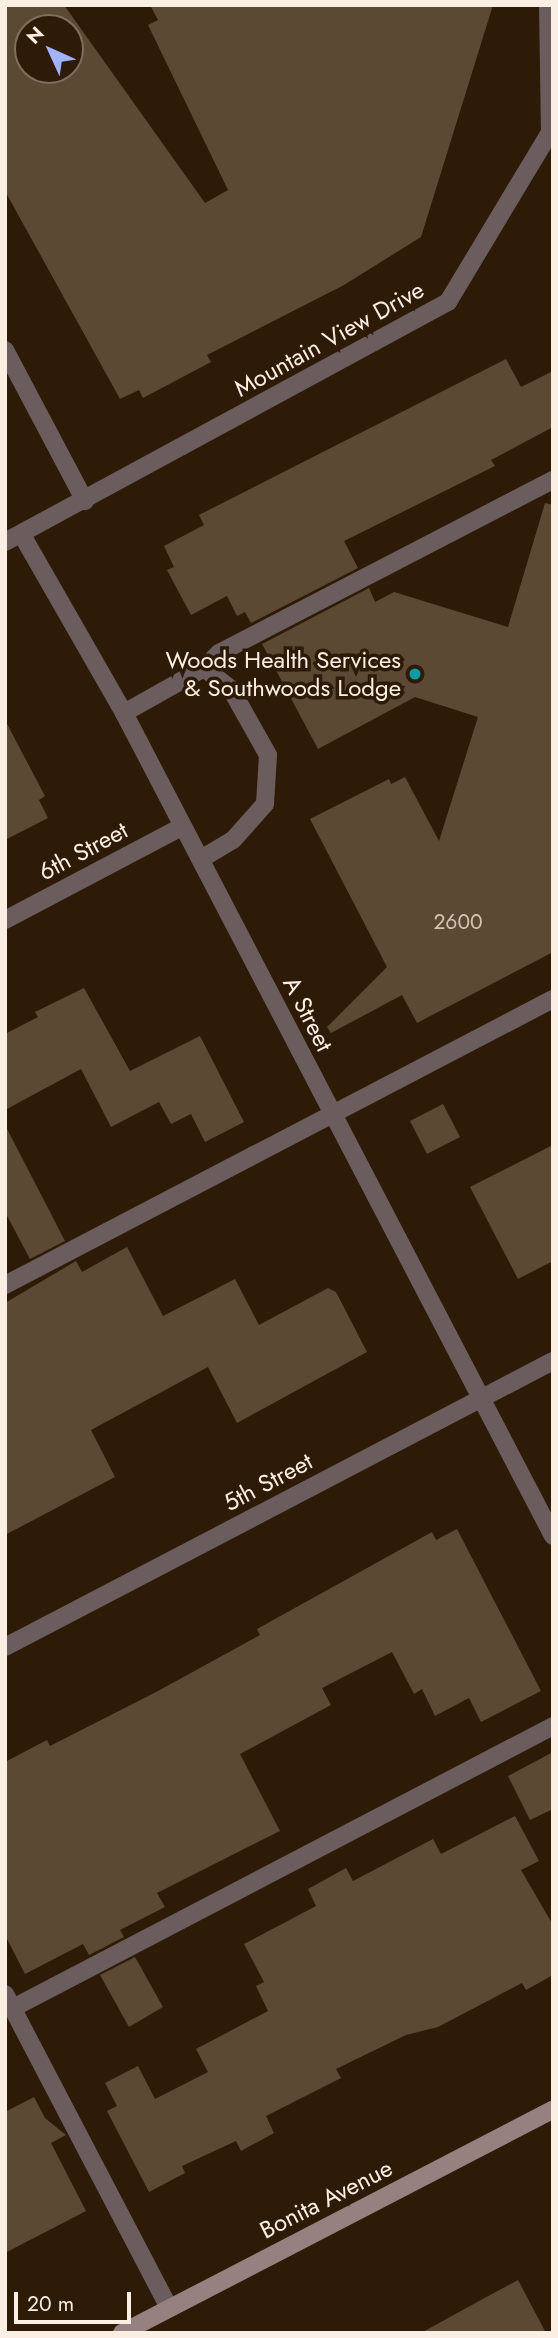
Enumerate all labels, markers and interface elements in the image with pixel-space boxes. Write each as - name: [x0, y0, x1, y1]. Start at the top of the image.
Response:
- north arrow: [14, 14, 84, 84]
- text: N: [20, 20, 50, 50]
- street label: Mountain View Drive: [229, 275, 429, 403]
- place label: Woods Health Services & Southwoods Lodge: [165, 646, 401, 702]
- marker: Woods Health Services & Southwoods Lodge: [407, 666, 423, 682]
- street label: 6th Street: [34, 816, 132, 886]
- house number: 2600: [433, 909, 483, 935]
- street label: A Street: [277, 972, 339, 1056]
- street label: 5th Street: [219, 1447, 317, 1517]
- street label: Bonita Avenue: [255, 2153, 397, 2245]
- scale bar: [18, 2278, 135, 2322]
- text: 20 m: [27, 2289, 74, 2319]

